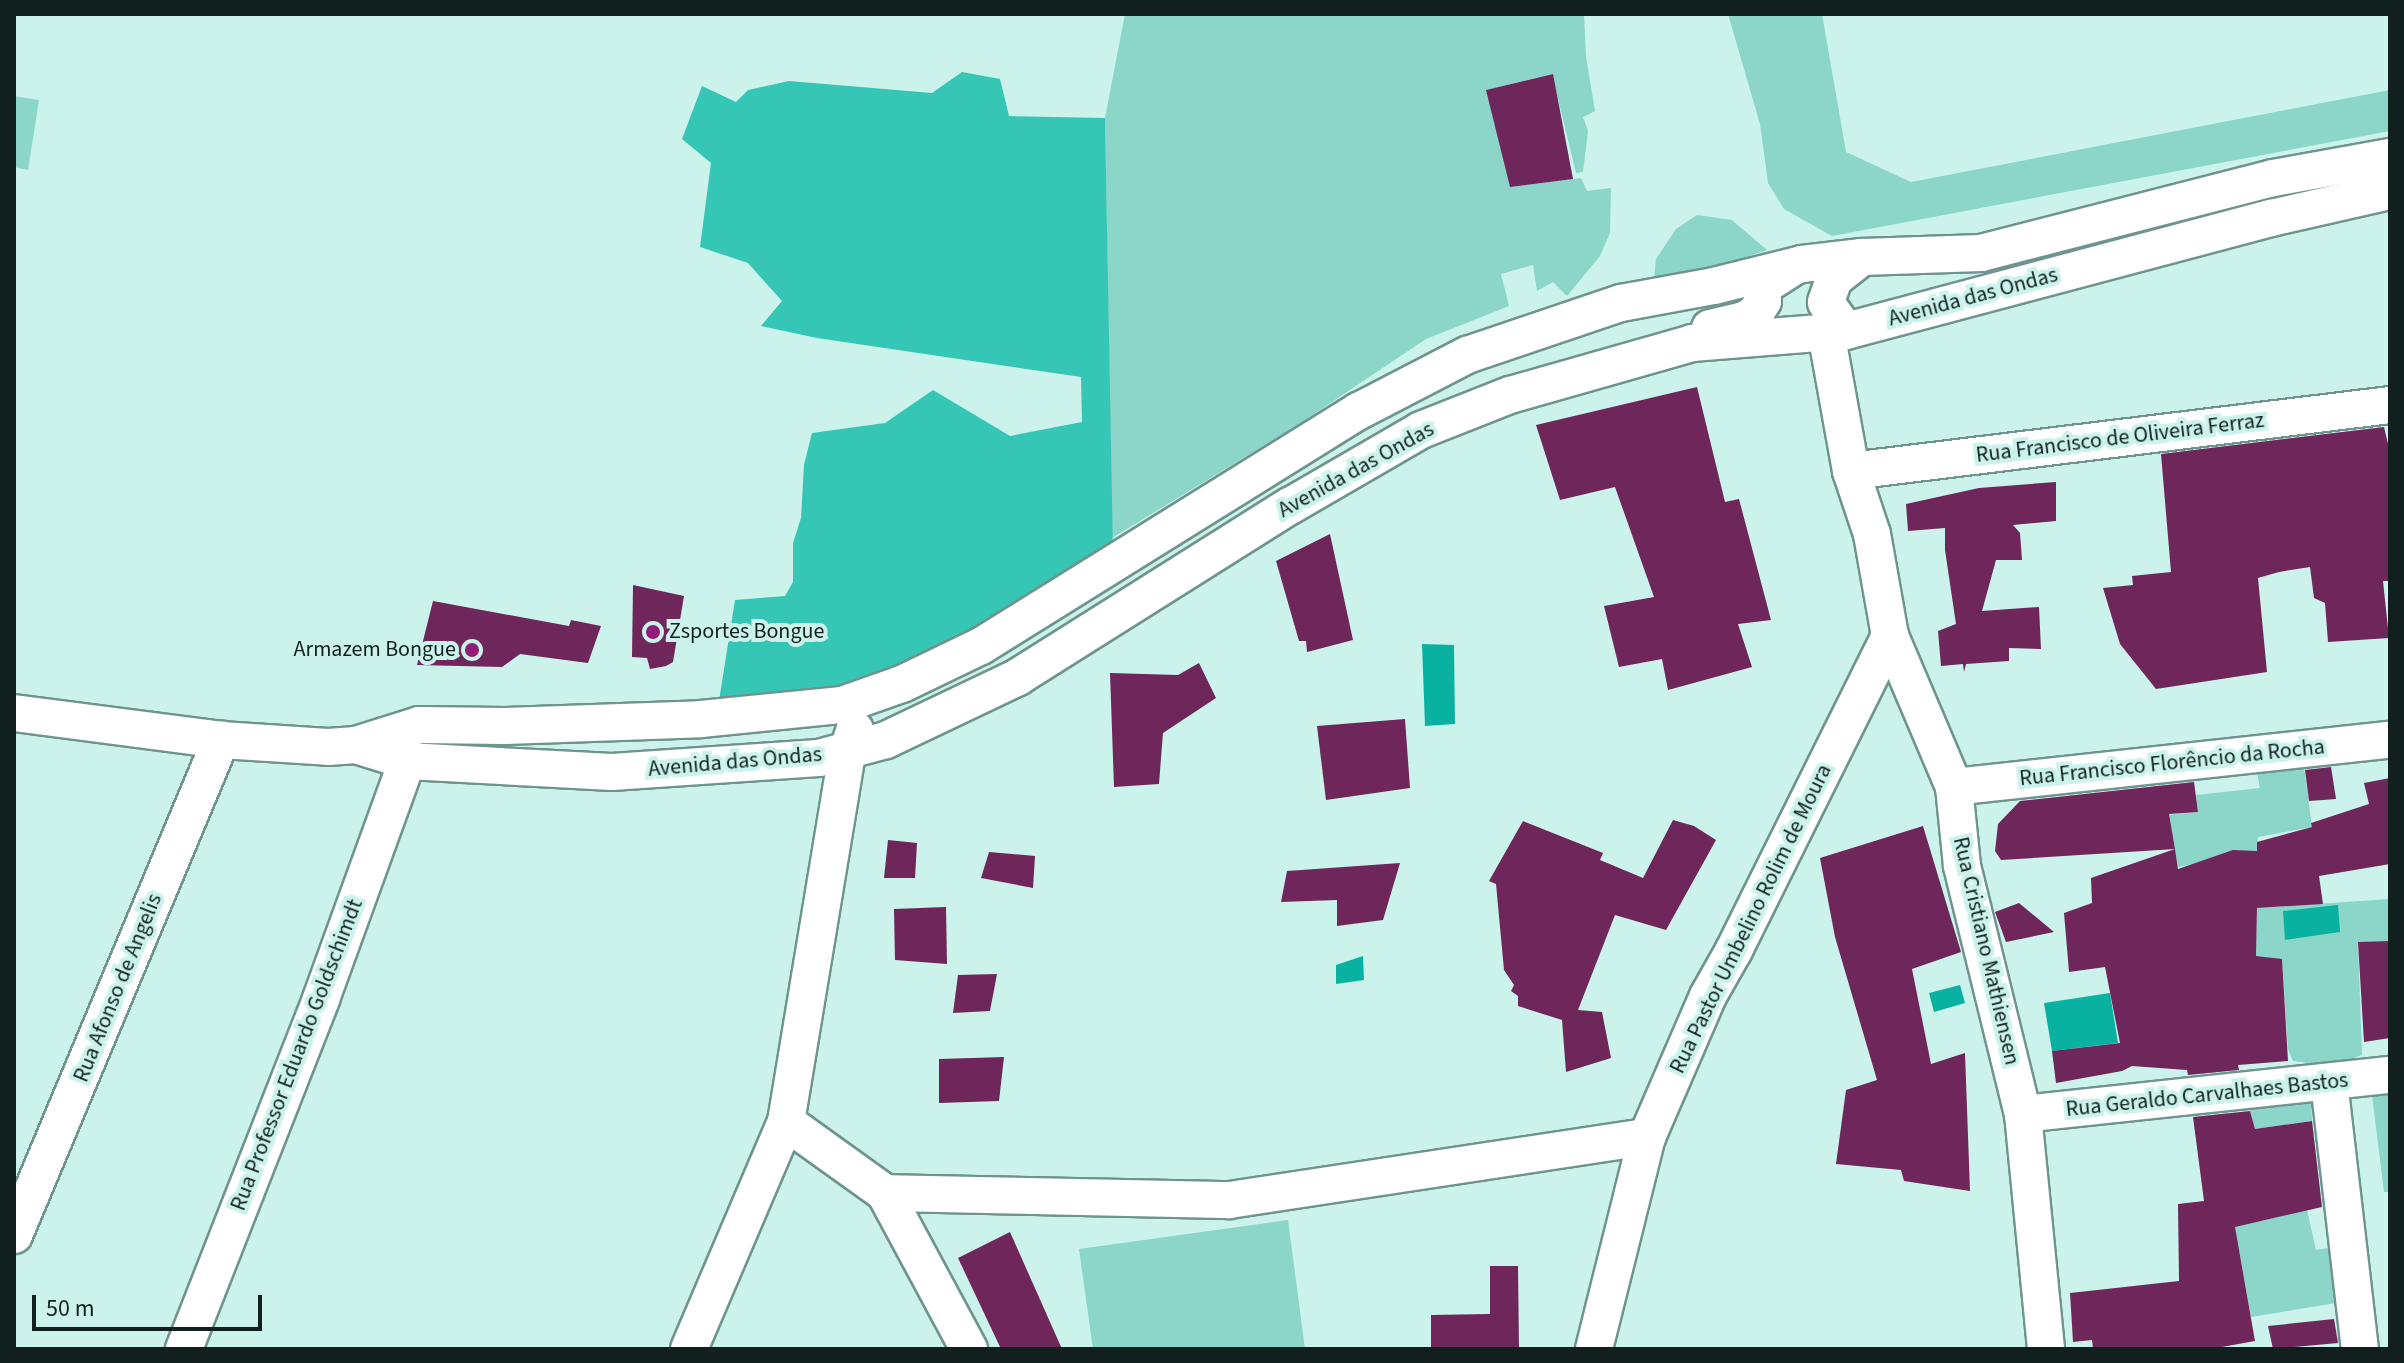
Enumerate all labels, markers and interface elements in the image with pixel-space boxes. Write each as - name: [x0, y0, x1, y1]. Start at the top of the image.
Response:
- street label: Avenida das Ondas: [1885, 262, 2061, 332]
- street label: Rua Francisco de Oliveira Ferraz: [1974, 407, 2266, 469]
- street label: Avenida das Ondas: [1273, 416, 1439, 524]
- place label: Zsportes Bongue: [669, 619, 824, 645]
- marker: Zsportes Bongue: [644, 623, 662, 641]
- place label: Armazem Bongue: [294, 637, 456, 663]
- marker: Armazem Bongue: [463, 641, 481, 659]
- street label: Rua Francisco Florêncio da Rocha: [2018, 734, 2326, 792]
- street label: Avenida das Ondas: [647, 741, 823, 783]
- street label: Rua Pastor Umbelino Rolim de Moura: [1664, 760, 1838, 1078]
- street label: Rua Cristiano Mathiensen: [1947, 834, 2025, 1068]
- street label: Rua Afonso de Angelis: [68, 890, 168, 1086]
- street label: Rua Professor Eduardo Goldschimdt: [225, 895, 369, 1215]
- street label: Rua Geraldo Carvalhaes Bastos: [2065, 1067, 2349, 1123]
- scale bar: [36, 1279, 266, 1329]
- text: 50 m: [46, 1291, 95, 1326]

